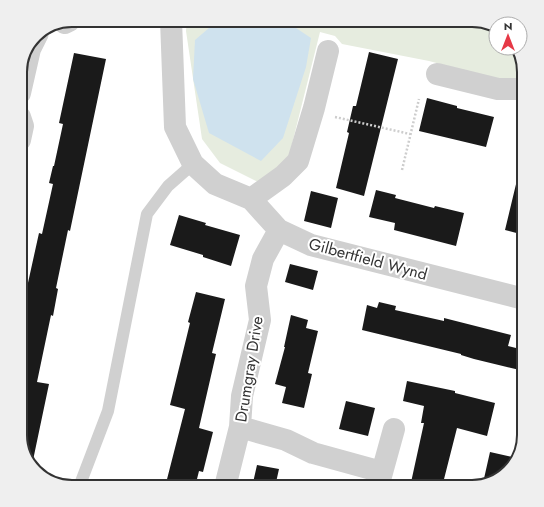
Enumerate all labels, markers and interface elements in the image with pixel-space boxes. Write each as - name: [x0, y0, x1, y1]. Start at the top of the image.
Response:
- north arrow: [488, 16, 528, 56]
- text: N: [504, 18, 512, 34]
- street label: Gilbertfield Wynd: [306, 232, 430, 286]
- street label: Drumgray Drive: [229, 314, 269, 424]

